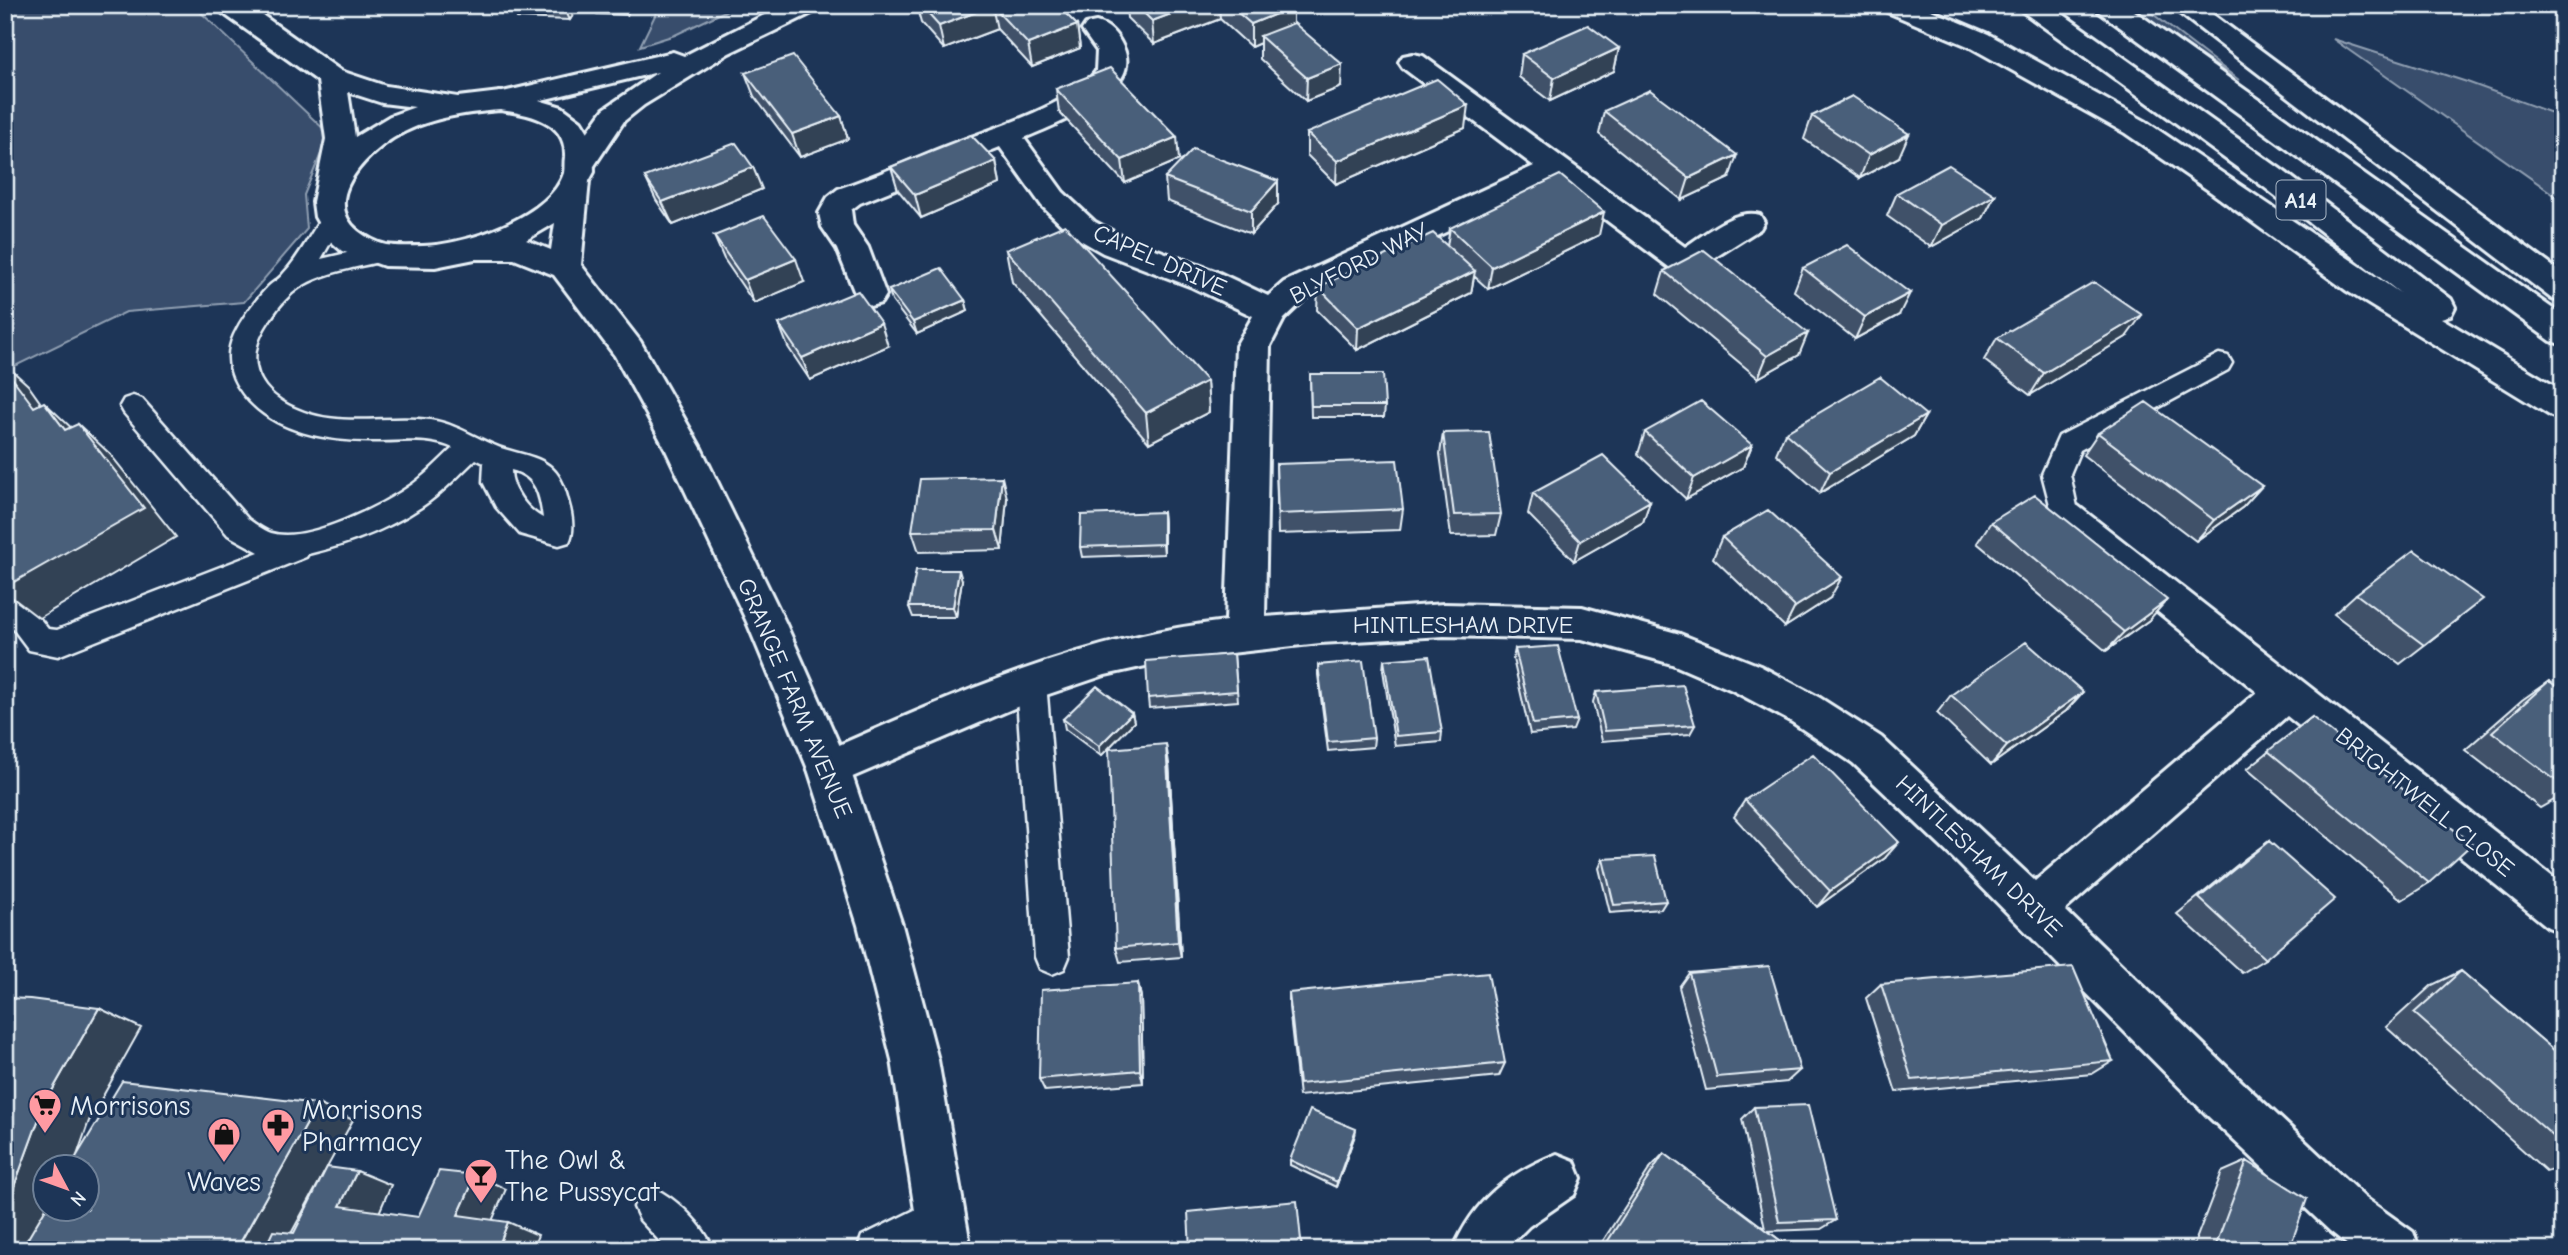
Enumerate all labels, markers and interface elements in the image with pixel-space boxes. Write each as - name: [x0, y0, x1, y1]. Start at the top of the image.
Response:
- road number: A14: [2276, 181, 2326, 220]
- street label: BLYFORD WAY: [1285, 216, 1434, 310]
- street label: CAPEL DRIVE: [1089, 218, 1231, 302]
- street label: GRANGE FARM AVENUE: [732, 574, 858, 822]
- street label: HINTLESHAM DRIVE: [1353, 611, 1573, 639]
- street label: BRIGHTWELL CLOSE: [2330, 721, 2520, 883]
- street label: HINTLESHAM DRIVE: [1890, 769, 2068, 943]
- supermarket icon: Morrisons: [26, 1086, 64, 1135]
- place label: Morrisons: [70, 1090, 190, 1122]
- place label: Morrisons Pharmacy: [302, 1094, 422, 1158]
- pharmacy icon: Morrisons Pharmacy: [259, 1106, 297, 1155]
- shop icon: Waves: [205, 1115, 243, 1164]
- place label: The Owl & The Pussycat: [505, 1144, 660, 1208]
- north arrow: [32, 1154, 102, 1224]
- bar icon: The Owl & The Pussycat: [462, 1156, 500, 1205]
- place label: Waves: [187, 1166, 261, 1198]
- text: N: [66, 1187, 90, 1210]

